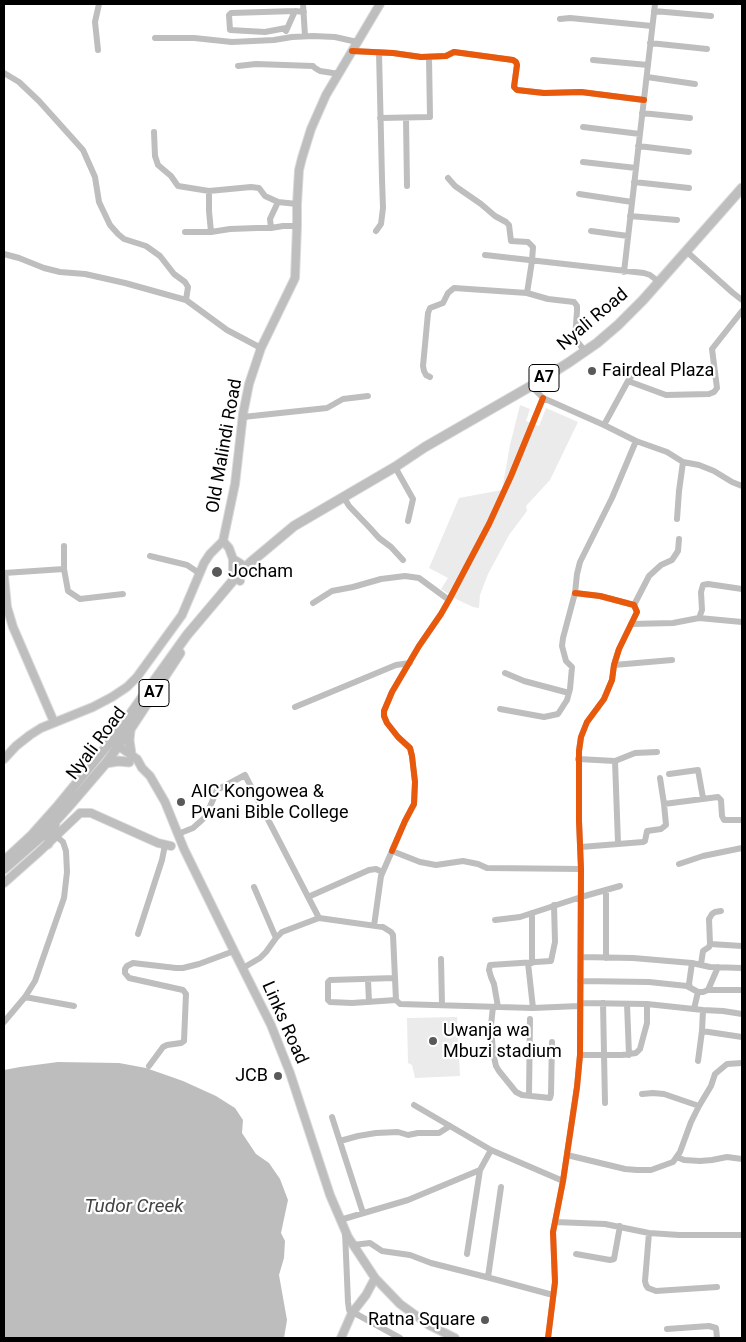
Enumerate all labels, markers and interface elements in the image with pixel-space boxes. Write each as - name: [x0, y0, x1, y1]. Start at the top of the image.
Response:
- street label: Nyali Road: [553, 284, 633, 356]
- place label: Fairdeal Plaza: [602, 360, 714, 382]
- road number: A7: [529, 364, 559, 392]
- marker: Fairdeal Plaza: [586, 365, 598, 377]
- street label: Old Malindi Road: [203, 377, 247, 515]
- place label: Jocham: [228, 561, 293, 583]
- marker: Jocham: [210, 565, 224, 579]
- road number: A7: [139, 680, 169, 706]
- street label: Nyali Road: [63, 703, 131, 785]
- place label: AIC Kongowea & Pwani Bible College: [191, 781, 348, 824]
- marker: AIC Kongowea & Pwani Bible College: [175, 796, 187, 808]
- street label: Links Road: [256, 978, 312, 1068]
- place label: Uwanja wa Mbuzi stadium: [443, 1020, 562, 1062]
- marker: Uwanja wa Mbuzi stadium: [427, 1035, 439, 1047]
- place label: JCB: [235, 1065, 268, 1087]
- marker: JCB: [272, 1070, 284, 1082]
- water label: Tudor Creek: [84, 1196, 184, 1218]
- place label: Ratna Square: [368, 1309, 475, 1331]
- marker: Ratna Square: [479, 1314, 491, 1326]

